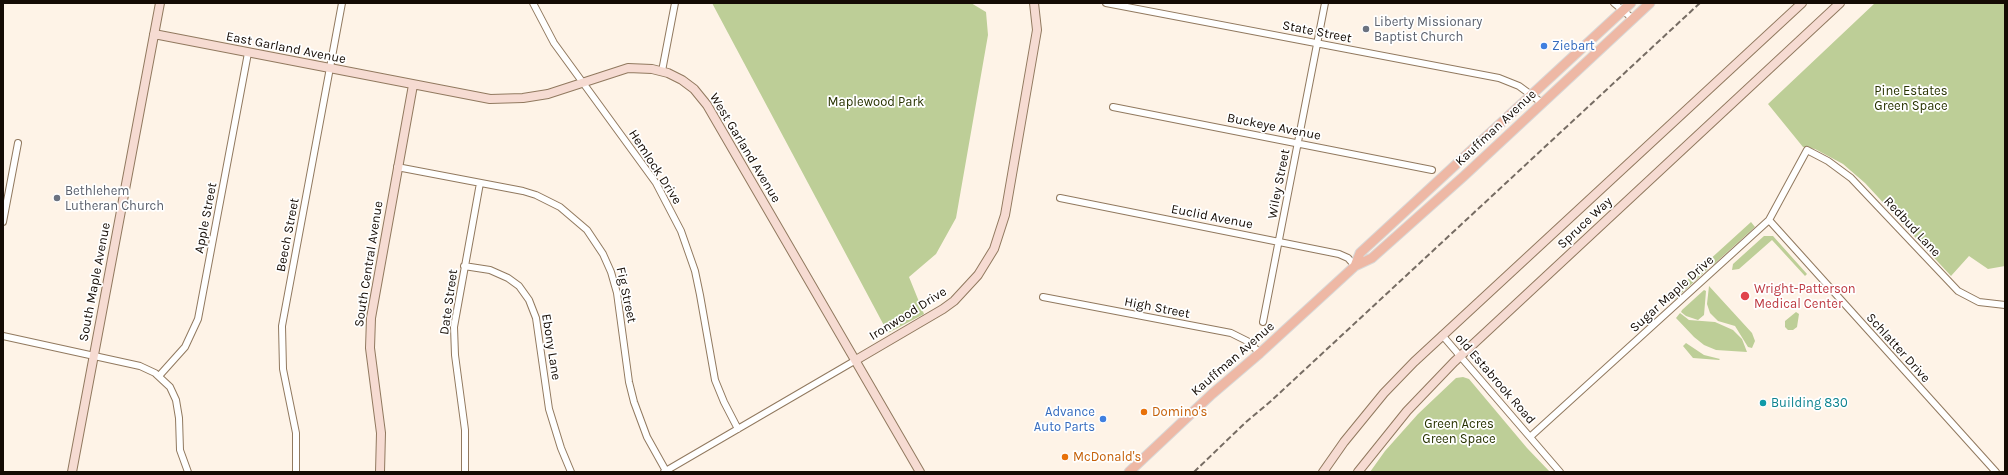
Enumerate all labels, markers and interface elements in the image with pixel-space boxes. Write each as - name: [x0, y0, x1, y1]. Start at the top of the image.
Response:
- place label: Liberty Missionary Baptist Church: [1374, 14, 1482, 45]
- street label: State Street: [1281, 18, 1353, 46]
- marker: Liberty Missionary Baptist Church: [1361, 24, 1371, 34]
- street label: East Garland Avenue: [225, 29, 347, 67]
- place label: Ziebart: [1552, 38, 1595, 54]
- marker: Ziebart: [1539, 41, 1549, 51]
- park label: Pine Estates Green Space: [1874, 83, 1948, 114]
- street label: Kauffman Avenue: [1452, 87, 1540, 169]
- street label: West Garland Avenue: [706, 90, 784, 206]
- park label: Maplewood Park: [828, 94, 924, 110]
- street label: Buckeye Avenue: [1226, 110, 1322, 144]
- street label: Hemlock Drive: [625, 127, 685, 207]
- street label: Wiley Street: [1265, 148, 1293, 220]
- street label: Apple Street: [191, 181, 221, 255]
- place label: Bethlehem Lutheran Church: [65, 183, 164, 214]
- marker: Bethlehem Lutheran Church: [52, 193, 62, 203]
- street label: Spruce Way: [1554, 194, 1616, 252]
- street label: Redbud Lane: [1880, 194, 1944, 260]
- street label: Beech Street: [273, 197, 303, 273]
- street label: South Central Avenue: [351, 200, 387, 328]
- street label: Euclid Avenue: [1170, 201, 1254, 233]
- street label: South Maple Avenue: [76, 221, 114, 343]
- street label: Sugar Maple Drive: [1627, 252, 1717, 336]
- street label: Fig Street: [612, 266, 640, 324]
- street label: Date Street: [437, 268, 461, 336]
- place label: Wright-Patterson Medical Center: [1754, 281, 1856, 312]
- street label: Ironwood Drive: [867, 284, 949, 344]
- marker: Wright-Patterson Medical Center: [1739, 290, 1751, 302]
- street label: High Street: [1123, 294, 1191, 322]
- street label: Schlatter Drive: [1863, 310, 1933, 386]
- street label: Ebony Lane: [538, 313, 564, 381]
- street label: Kauffman Avenue: [1188, 319, 1278, 399]
- street label: old Estabrook Road: [1451, 331, 1539, 427]
- place label: Building 830: [1771, 395, 1848, 411]
- marker: Building 830: [1758, 398, 1768, 408]
- place label: Advance Auto Parts: [1034, 404, 1095, 435]
- place label: Domino's: [1152, 404, 1207, 420]
- marker: Domino's: [1139, 407, 1149, 417]
- marker: Advance Auto Parts: [1098, 414, 1108, 424]
- park label: Green Acres Green Space: [1422, 416, 1496, 447]
- place label: McDonald's: [1073, 449, 1141, 465]
- marker: McDonald's: [1060, 452, 1070, 462]

